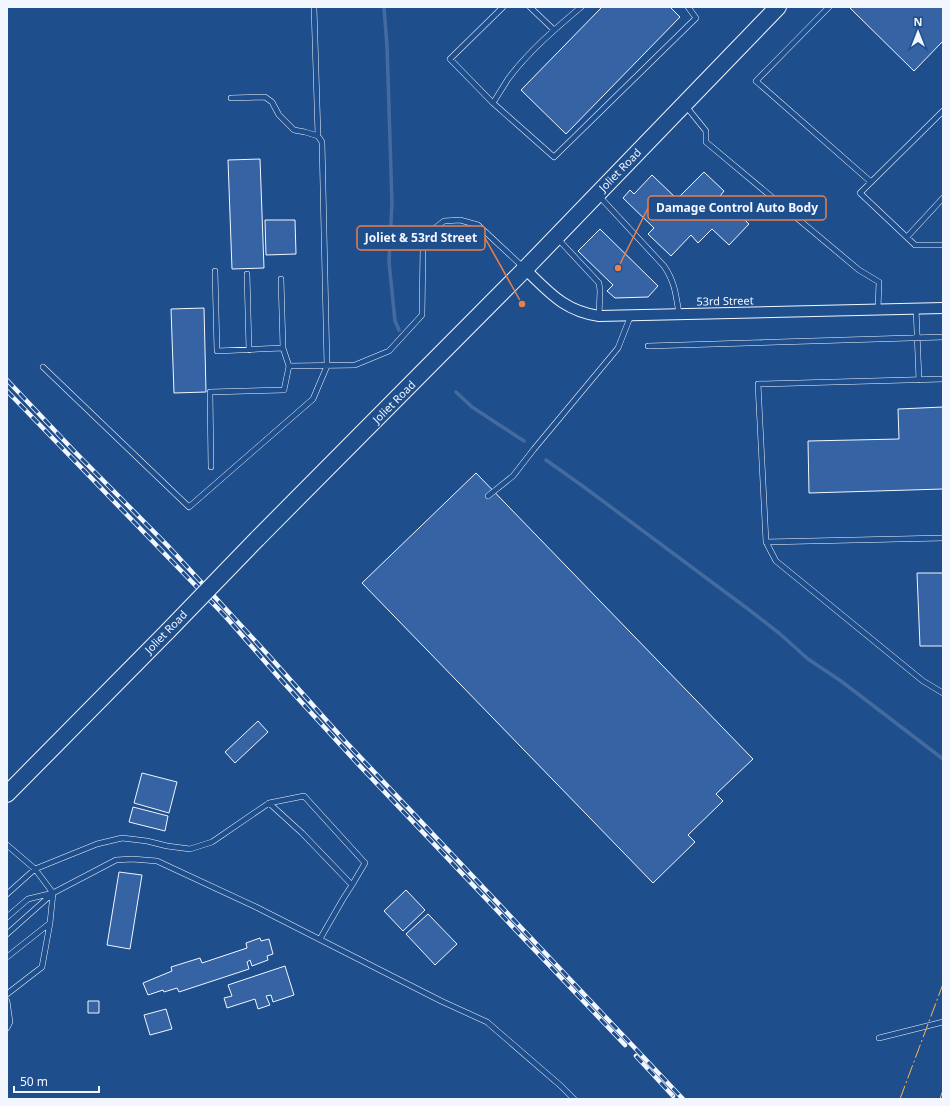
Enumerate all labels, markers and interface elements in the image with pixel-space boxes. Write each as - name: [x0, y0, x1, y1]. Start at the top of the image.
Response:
- north arrow: [898, 12, 938, 52]
- text: N: [914, 14, 922, 29]
- street label: Joliet Road: [595, 145, 644, 195]
- callout: Damage Control Auto Body: [648, 196, 826, 220]
- text: Damage Control Auto Body: [656, 199, 818, 216]
- callout: Joliet & 53rd Street: [357, 226, 485, 250]
- text: Joliet & 53rd Street: [364, 229, 477, 246]
- street label: 53rd Street: [696, 293, 754, 308]
- street label: Joliet Road: [368, 377, 418, 427]
- street label: Joliet Road: [141, 607, 190, 657]
- scale bar: [14, 1068, 99, 1094]
- text: 50 m: [20, 1073, 48, 1090]

